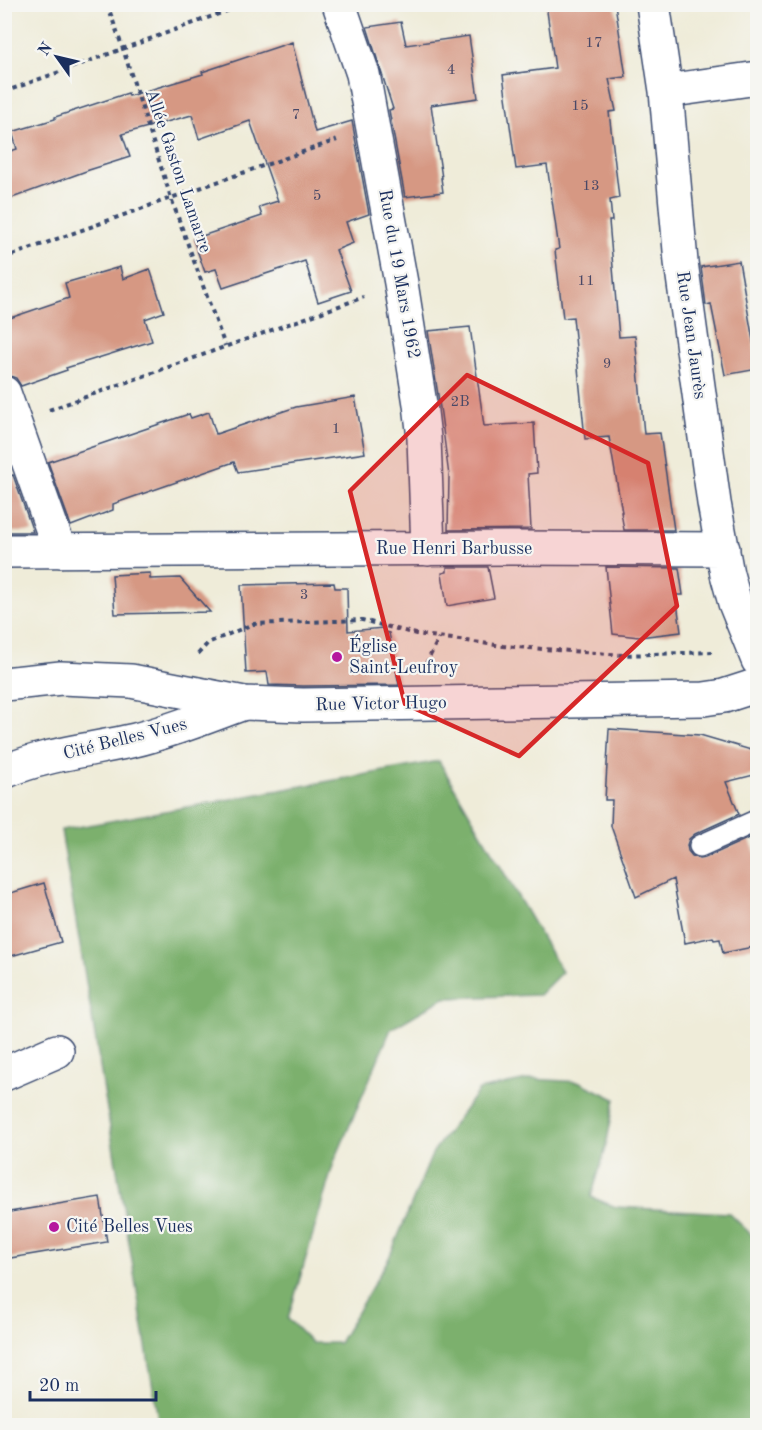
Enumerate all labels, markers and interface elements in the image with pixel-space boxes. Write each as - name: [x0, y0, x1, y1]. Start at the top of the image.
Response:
- north arrow: [27, 27, 87, 87]
- house number: 17: [585, 36, 603, 51]
- text: N: [36, 40, 57, 59]
- house number: 4: [447, 63, 455, 78]
- street label: Allée Gaston Lamarre: [142, 87, 214, 255]
- house number: 15: [571, 99, 589, 114]
- house number: 7: [292, 108, 300, 123]
- house number: 13: [582, 179, 600, 194]
- street label: Rue du 19 Mars 1962: [375, 188, 423, 360]
- house number: 5: [313, 189, 321, 204]
- street label: Rue Jean Jaurès: [673, 270, 709, 400]
- house number: 11: [577, 274, 595, 289]
- house number: 9: [603, 357, 611, 372]
- house number: 2B: [450, 395, 470, 410]
- house number: 1: [332, 422, 340, 437]
- street label: Rue Henri Barbusse: [376, 540, 532, 558]
- house number: 3: [300, 588, 308, 603]
- place label: Église Saint-Leufroy: [349, 634, 459, 677]
- marker: Église Saint-Leufroy: [330, 650, 344, 664]
- street label: Rue Victor Hugo: [315, 694, 447, 714]
- street label: Cité Belles Vues: [61, 715, 189, 763]
- place label: Cité Belles Vues: [66, 1218, 193, 1236]
- marker: Cité Belles Vues: [47, 1220, 61, 1234]
- scale bar: [30, 1364, 156, 1402]
- text: 20 m: [39, 1377, 79, 1395]

